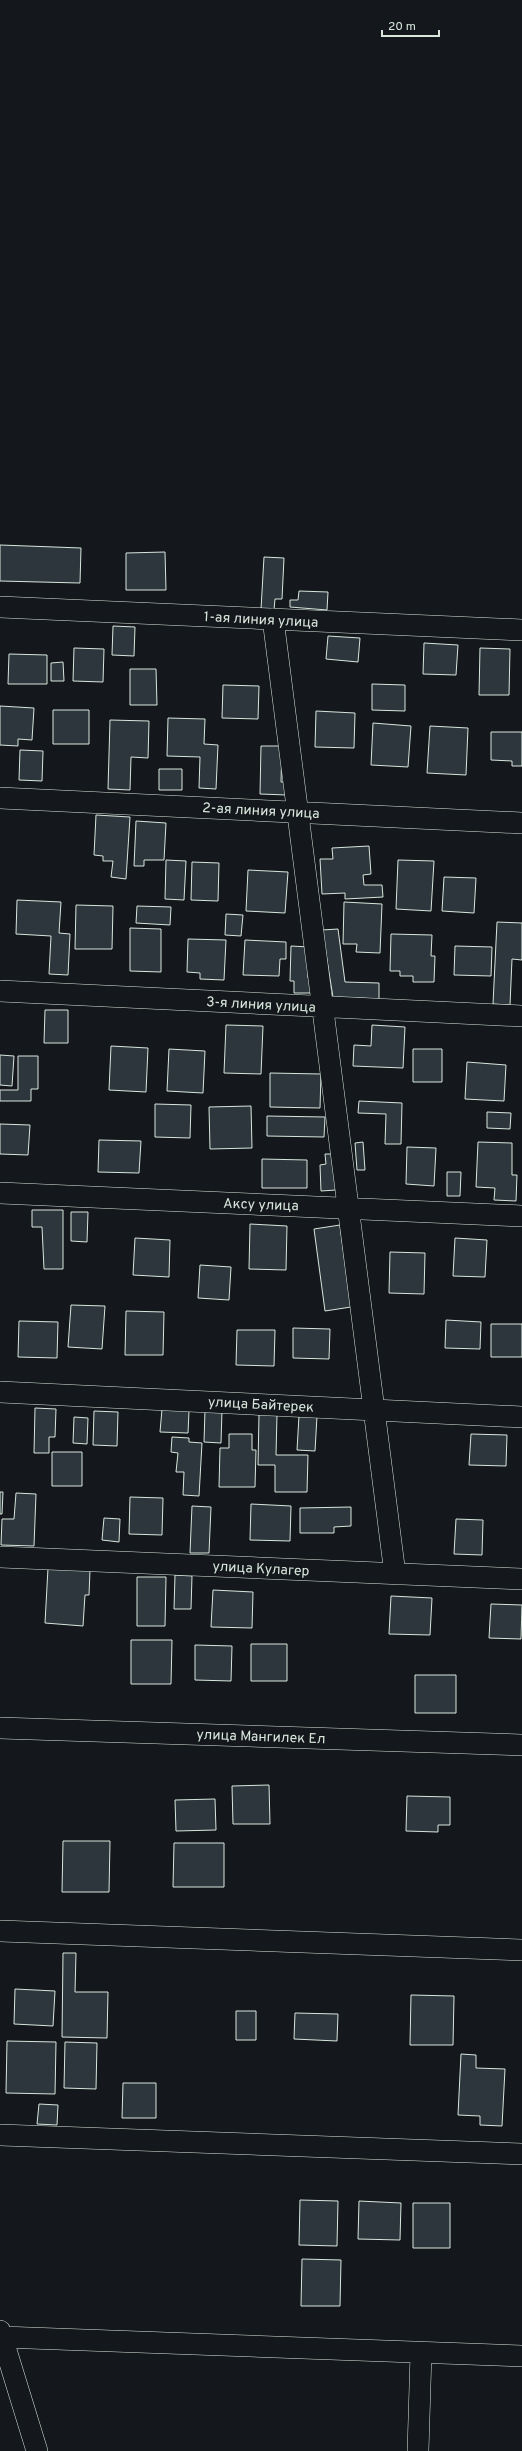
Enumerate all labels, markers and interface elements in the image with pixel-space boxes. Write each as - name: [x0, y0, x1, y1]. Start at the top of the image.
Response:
- scale bar: [382, 12, 439, 38]
- text: 20 m: [388, 19, 416, 35]
- street label: 1-ая линия улица: [203, 609, 319, 632]
- street label: 2-ая линия улица: [202, 800, 320, 823]
- street label: 3-я линия улица: [206, 994, 316, 1017]
- street label: Аксу улица: [223, 1196, 299, 1215]
- street label: улица Байтерек: [207, 1394, 314, 1417]
- street label: улица Кулагер: [212, 1558, 310, 1581]
- street label: улица Мангилек Ел: [196, 1727, 326, 1748]

